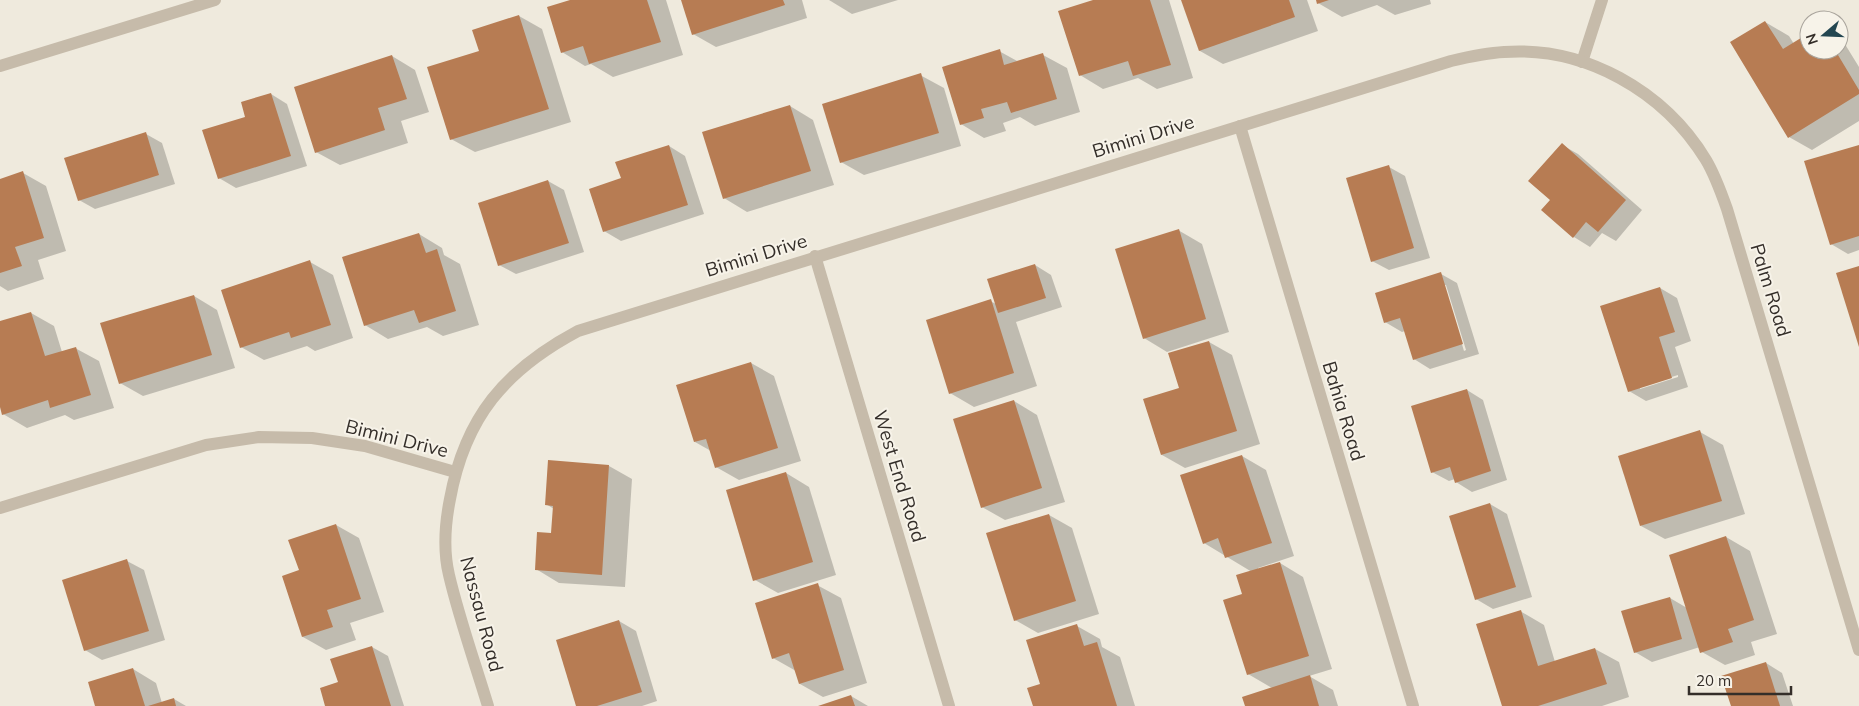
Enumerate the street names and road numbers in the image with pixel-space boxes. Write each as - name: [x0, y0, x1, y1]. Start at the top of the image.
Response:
- street label: Bimini Drive: [1089, 109, 1197, 163]
- street label: Bimini Drive: [702, 228, 810, 282]
- street label: Palm Road: [1745, 241, 1797, 339]
- street label: Bahia Road: [1317, 358, 1371, 464]
- street label: West End Road: [869, 407, 931, 545]
- street label: Bimini Drive: [343, 414, 451, 462]
- street label: Nassau Road: [455, 554, 509, 674]

